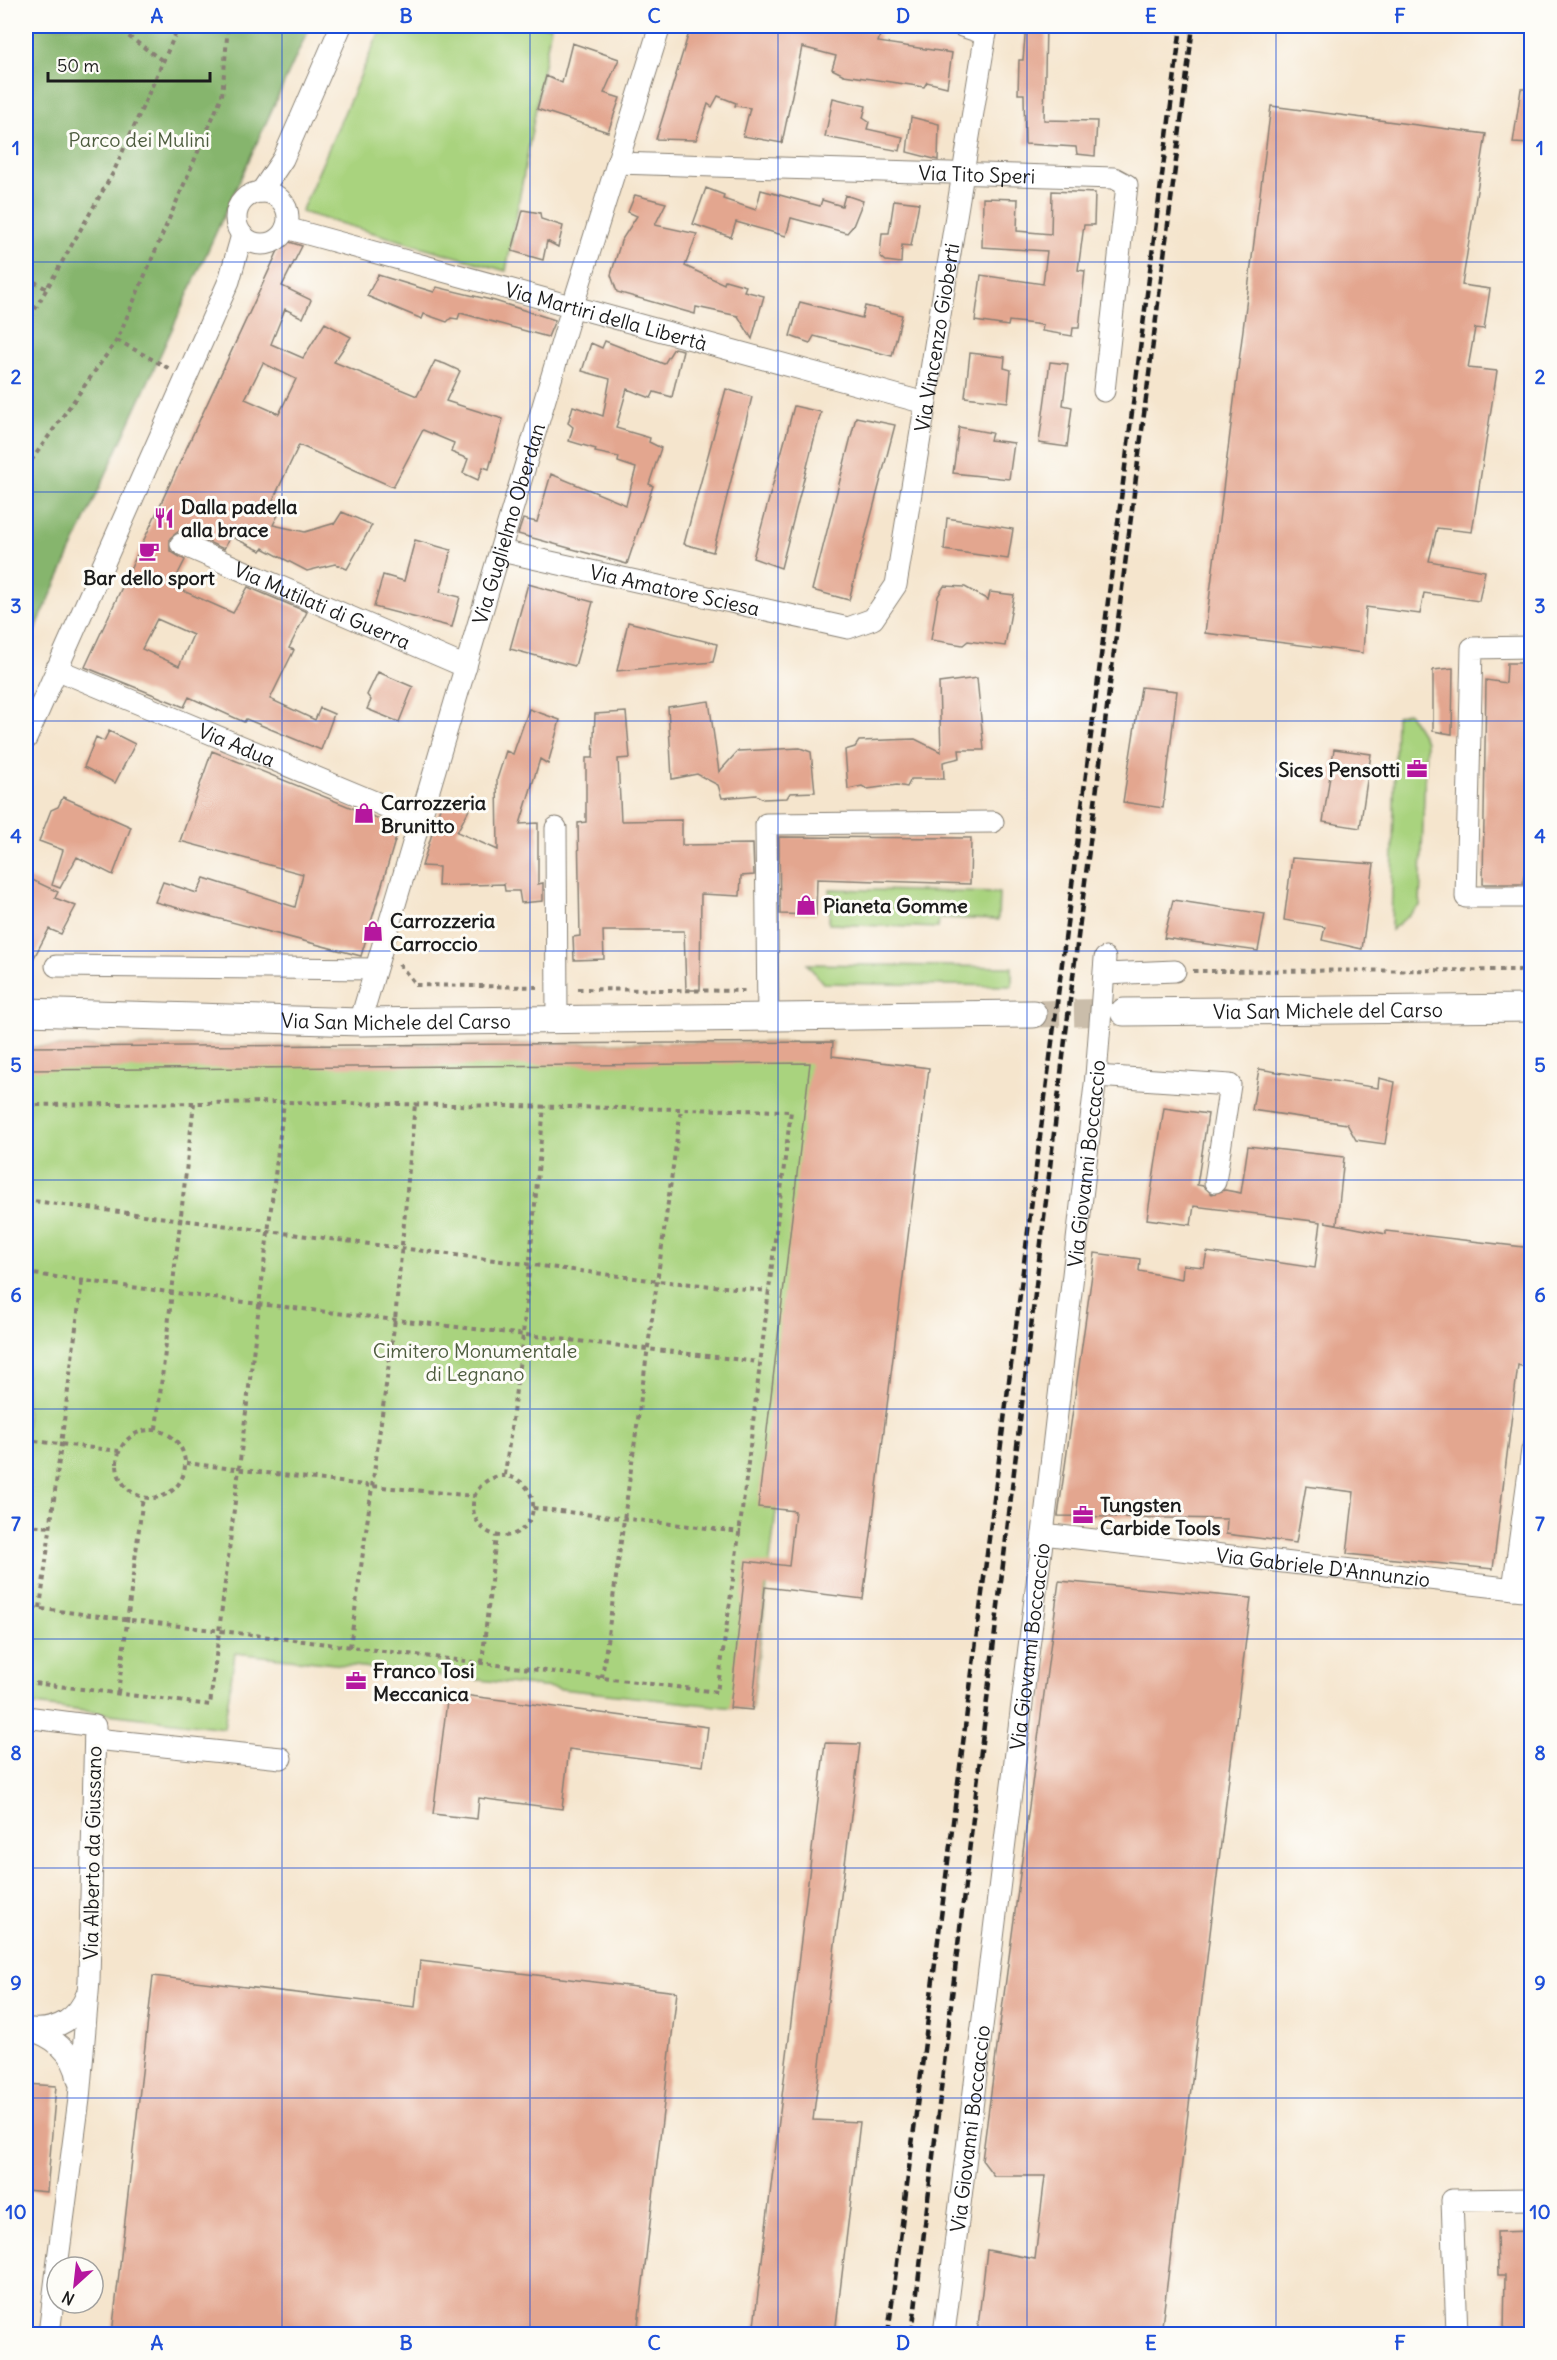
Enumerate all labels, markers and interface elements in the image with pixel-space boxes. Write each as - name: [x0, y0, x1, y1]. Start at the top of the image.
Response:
- text: A: [151, 3, 164, 28]
- text: B: [399, 3, 413, 28]
- text: C: [647, 3, 661, 28]
- text: D: [896, 3, 910, 28]
- text: E: [1145, 3, 1157, 28]
- text: F: [1394, 3, 1406, 28]
- scale bar: [48, 45, 210, 83]
- text: 50 m: [57, 54, 99, 77]
- park label: Parco dei Mulini: [68, 127, 210, 152]
- text: 1: [12, 135, 20, 160]
- text: 1: [1536, 135, 1544, 160]
- street label: Via Tito Speri: [918, 160, 1036, 188]
- street label: Via Vincenzo Gioberti: [909, 241, 964, 433]
- street label: Via Martiri della Libertà: [502, 276, 710, 355]
- text: 2: [11, 364, 22, 389]
- text: 2: [1535, 364, 1546, 389]
- street label: Via Guglielmo Oberdan: [466, 420, 550, 627]
- place label: Dalla padella alla brace: [181, 494, 298, 542]
- restaurant icon: Dalla padella alla brace: [152, 506, 176, 530]
- cafe icon: Bar dello sport: [137, 539, 161, 563]
- street label: Via Mutilati di Guerra: [230, 556, 414, 654]
- street label: Via Amatore Sciesa: [588, 559, 762, 621]
- place label: Bar dello sport: [83, 565, 215, 590]
- text: 3: [10, 593, 22, 618]
- text: 3: [1534, 593, 1546, 618]
- street label: Via Adua: [195, 717, 279, 772]
- place label: Sices Pensotti: [1278, 757, 1400, 782]
- office icon: Sices Pensotti: [1405, 757, 1429, 781]
- place label: Carrozzeria Brunitto: [381, 790, 487, 838]
- shop icon: Carrozzeria Brunitto: [352, 801, 376, 825]
- text: 4: [10, 823, 22, 848]
- text: 4: [1534, 823, 1546, 848]
- shop icon: Pianeta Gomme: [794, 893, 818, 917]
- place label: Pianeta Gomme: [823, 893, 968, 918]
- place label: Carrozzeria Carroccio: [390, 908, 496, 956]
- shop icon: Carrozzeria Carroccio: [361, 919, 385, 943]
- street label: Via San Michele del Carso: [1213, 996, 1443, 1024]
- street label: Via San Michele del Carso: [281, 1007, 511, 1035]
- text: 5: [10, 1052, 22, 1077]
- text: 5: [1534, 1052, 1546, 1077]
- street label: Via Giovanni Boccaccio: [1061, 1059, 1110, 1269]
- text: 6: [10, 1282, 22, 1307]
- text: 6: [1534, 1282, 1546, 1307]
- park label: Cimitero Monumentale di Legnano: [373, 1338, 577, 1386]
- place label: Tungsten Carbide Tools: [1100, 1492, 1221, 1540]
- office icon: Tungsten Carbide Tools: [1071, 1503, 1095, 1527]
- text: 7: [11, 1511, 21, 1536]
- text: 7: [1535, 1511, 1545, 1536]
- street label: Via Giovanni Boccaccio: [1004, 1541, 1054, 1751]
- street label: Via Gabriele D'Annunzio: [1215, 1542, 1431, 1592]
- place label: Franco Tosi Meccanica: [373, 1658, 474, 1706]
- office icon: Franco Tosi Meccanica: [344, 1669, 368, 1693]
- text: 8: [10, 1740, 22, 1765]
- text: 8: [1534, 1740, 1546, 1765]
- street label: Via Alberto da Giussano: [78, 1746, 106, 1960]
- text: 9: [10, 1970, 22, 1995]
- text: 9: [1534, 1970, 1546, 1995]
- street label: Via Giovanni Boccaccio: [944, 2024, 995, 2234]
- text: 10: [5, 2199, 27, 2224]
- text: 10: [1529, 2199, 1551, 2224]
- north arrow: [45, 2255, 105, 2315]
- text: N: [59, 2287, 78, 2310]
- text: A: [151, 2330, 164, 2355]
- text: B: [399, 2330, 413, 2355]
- text: C: [647, 2330, 661, 2355]
- text: D: [896, 2330, 910, 2355]
- text: E: [1145, 2330, 1157, 2355]
- text: F: [1394, 2330, 1406, 2355]

